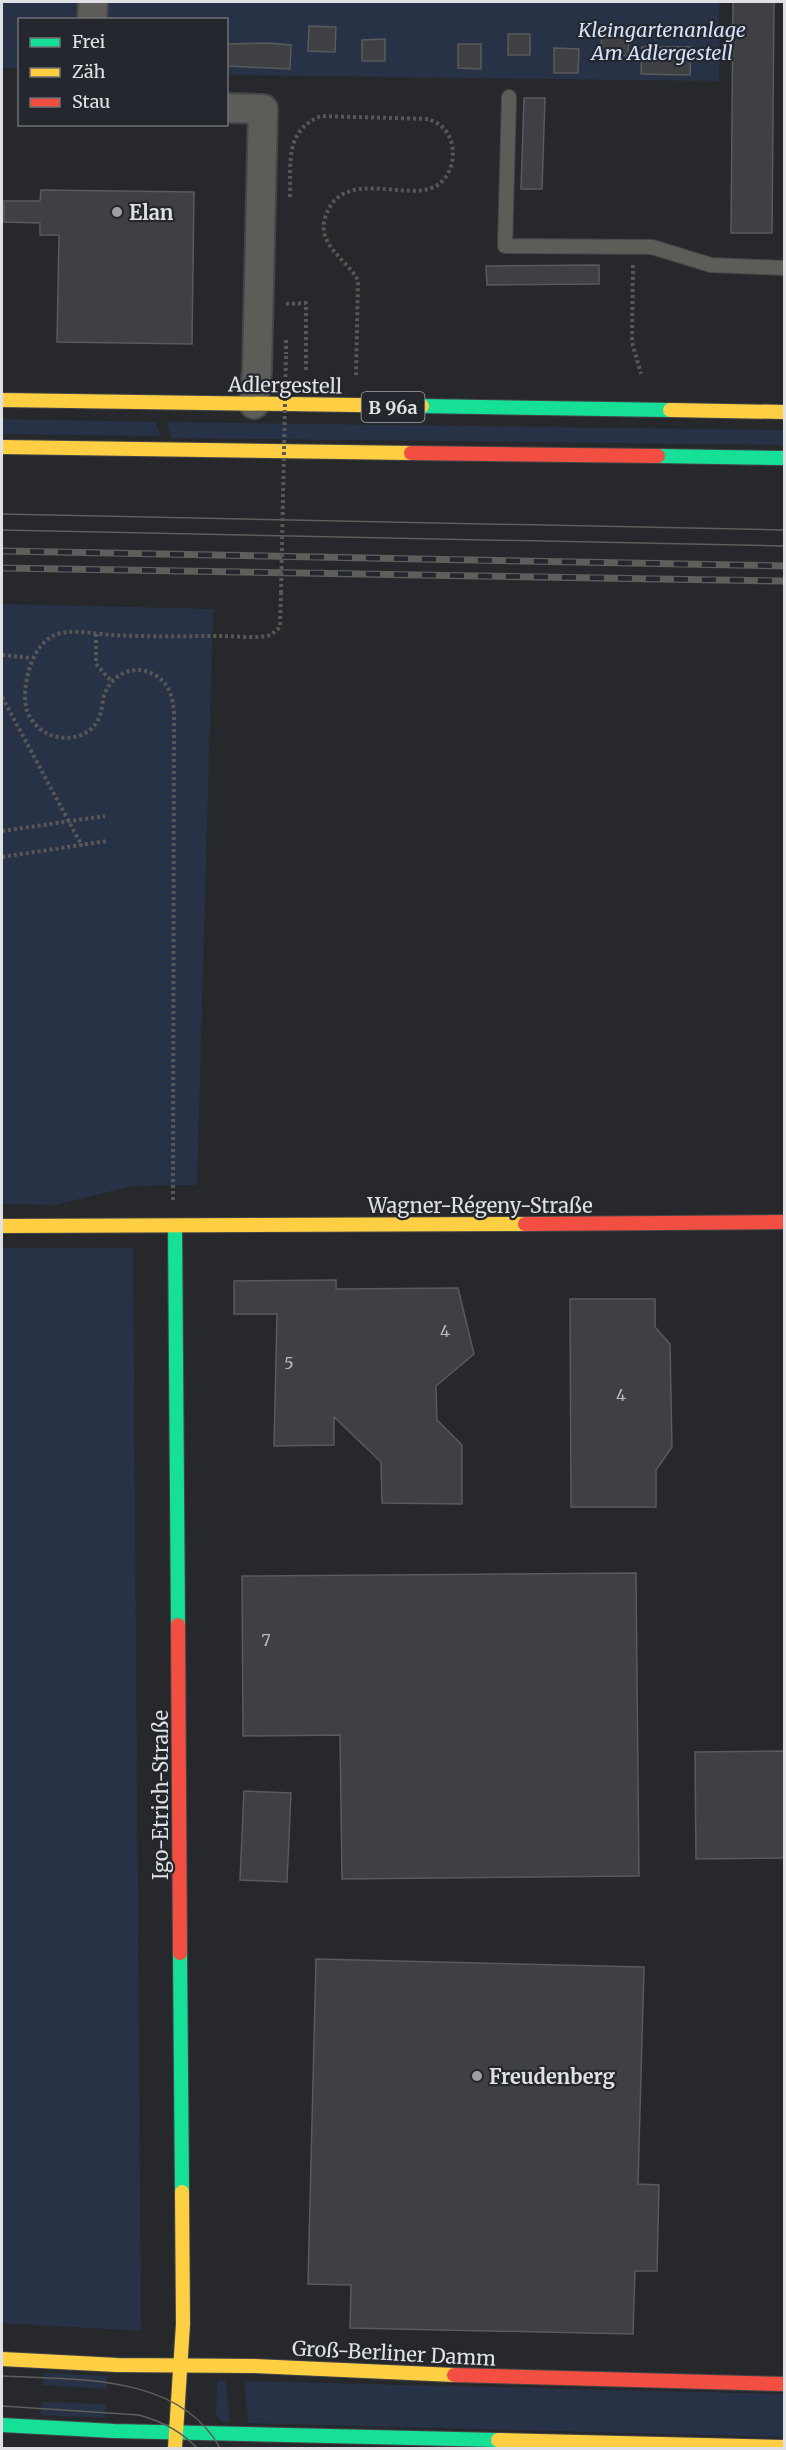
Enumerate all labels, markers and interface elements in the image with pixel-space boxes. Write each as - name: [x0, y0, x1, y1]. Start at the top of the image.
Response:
- park label: Kleingartenanlage Am Adlergestell: [577, 17, 746, 65]
- legend: [18, 18, 228, 126]
- text: Frei: [72, 30, 106, 53]
- text: Zäh: [72, 60, 106, 83]
- text: Stau: [72, 90, 110, 113]
- place label: Elan: [129, 200, 174, 225]
- marker: Elan: [110, 205, 124, 219]
- street label: Adlergestell: [227, 371, 342, 398]
- road number: B 96a: [362, 392, 424, 422]
- street label: Wagner-Régeny-Straße: [366, 1193, 593, 1218]
- house number: 4: [440, 1321, 450, 1341]
- house number: 5: [284, 1353, 294, 1373]
- house number: 4: [616, 1385, 626, 1405]
- house number: 7: [261, 1630, 271, 1650]
- street label: Igo-Etrich-Straße: [148, 1710, 173, 1880]
- place label: Freudenberg: [489, 2064, 616, 2089]
- marker: Freudenberg: [470, 2069, 484, 2083]
- street label: Groß-Berliner Damm: [291, 2335, 497, 2371]

